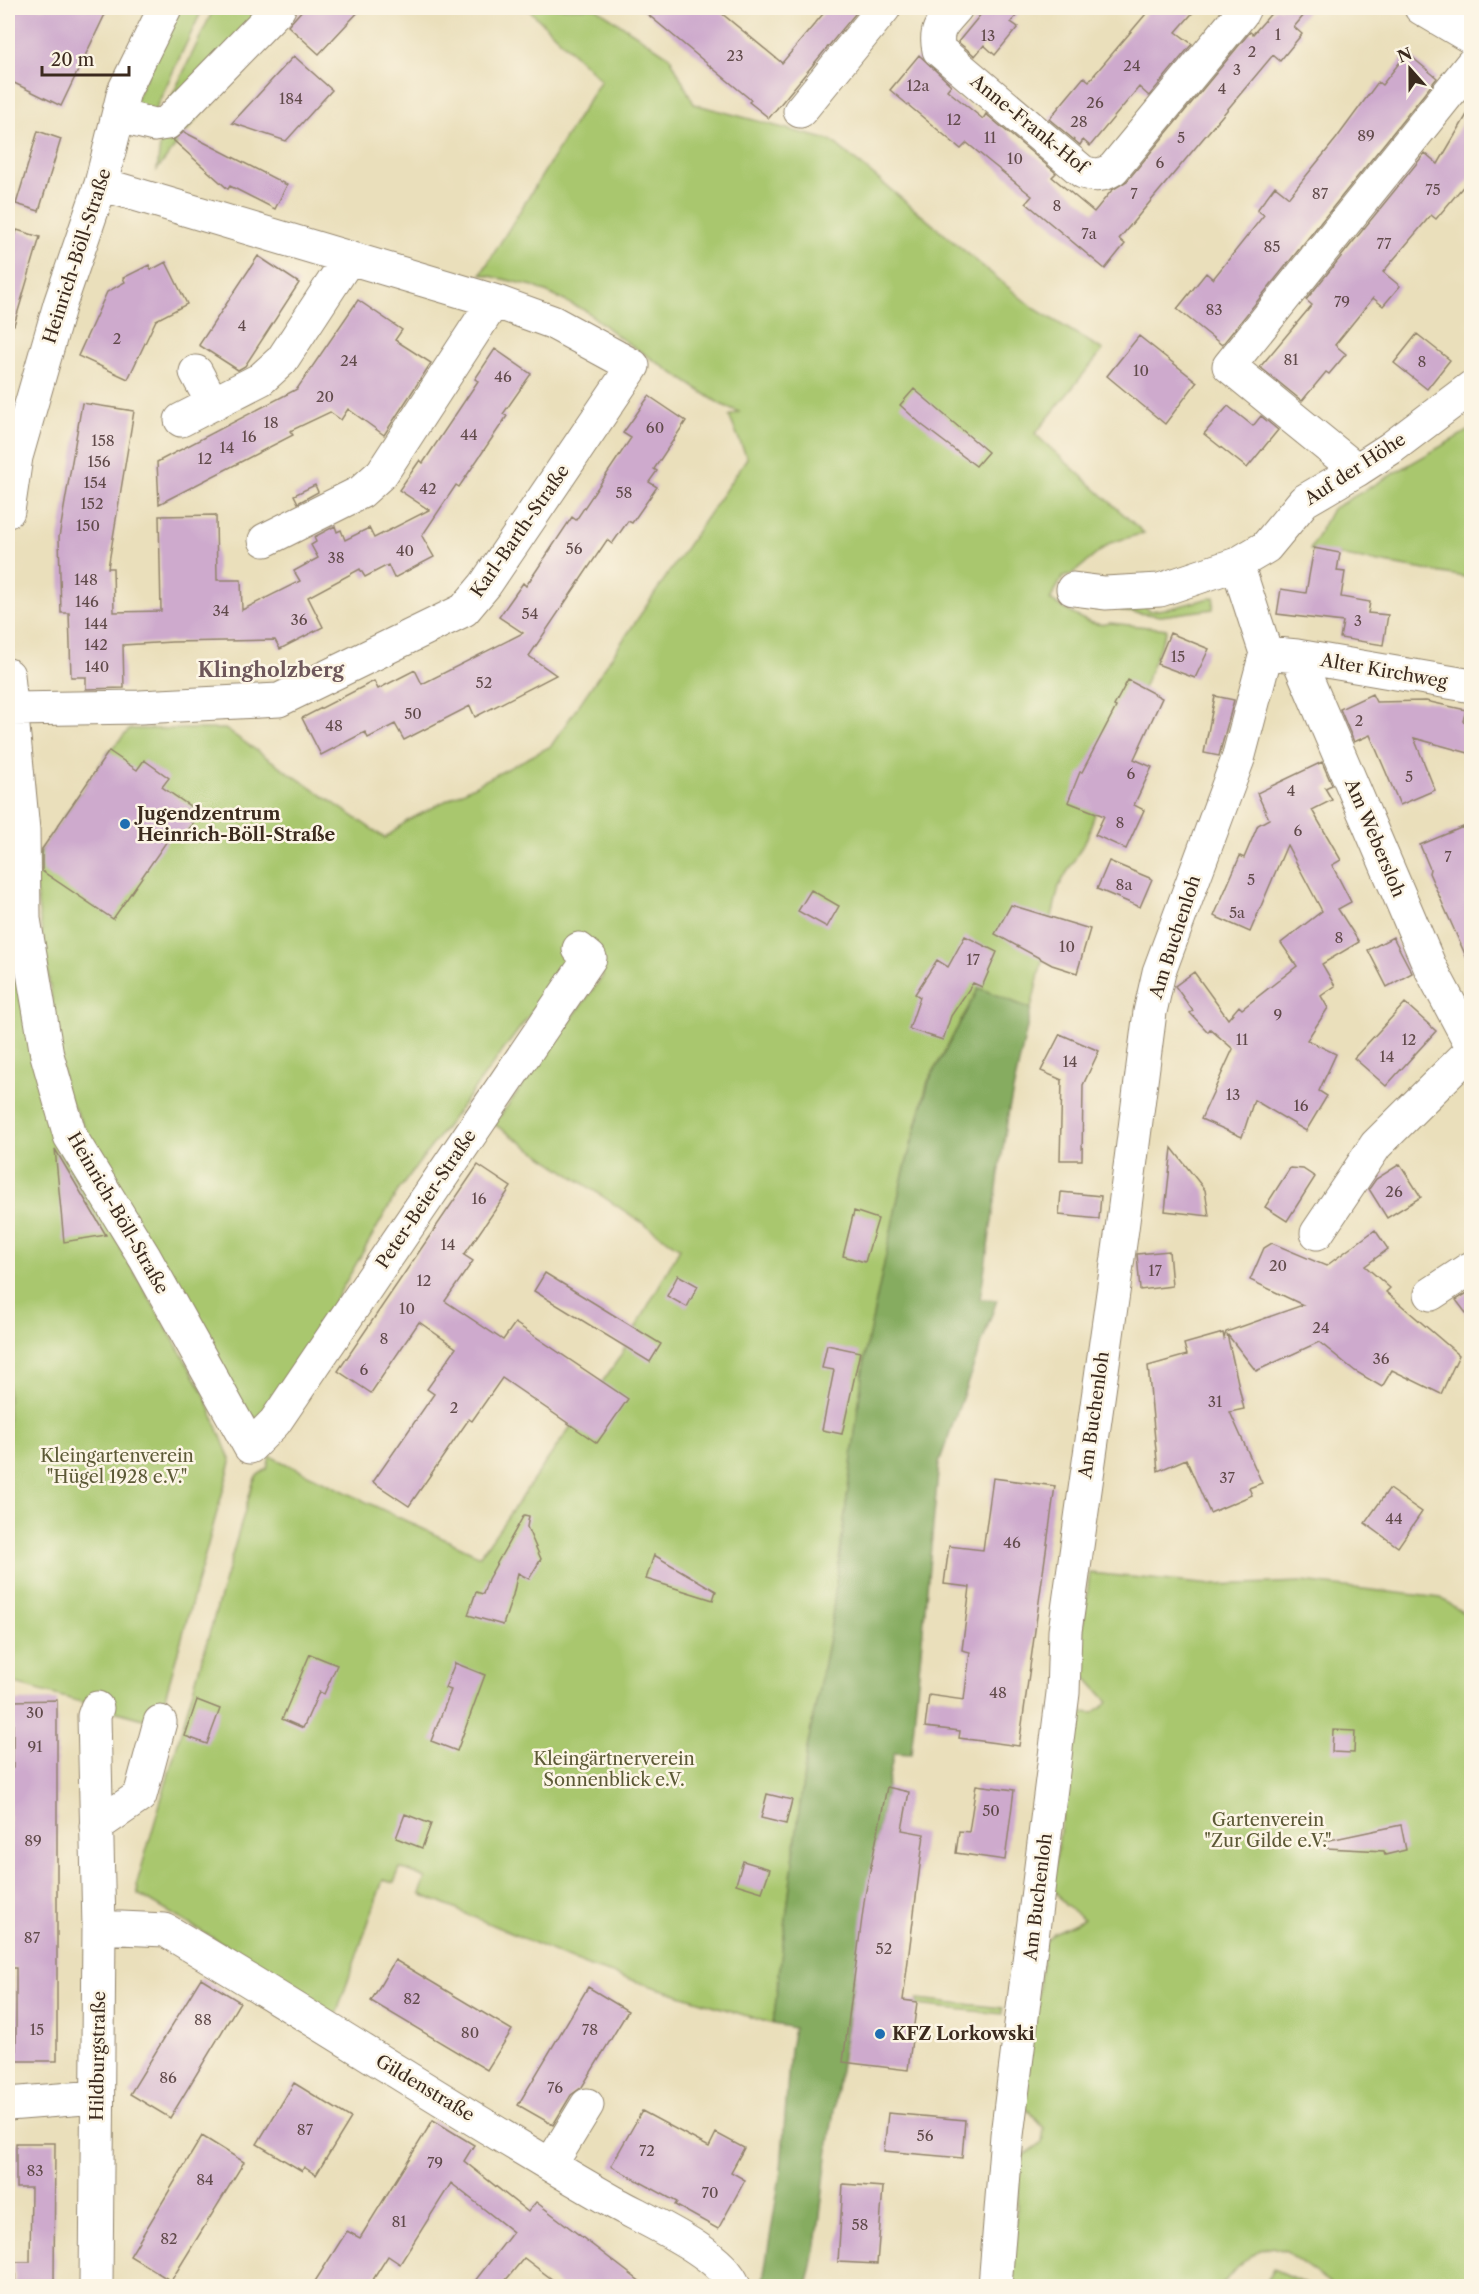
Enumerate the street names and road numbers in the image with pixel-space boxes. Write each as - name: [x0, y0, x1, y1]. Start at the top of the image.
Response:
- street label: Anne-Frank-Hof: [965, 69, 1094, 180]
- street label: Heinrich-Böll-Straße: [38, 166, 116, 346]
- street label: Auf der Höhe: [1300, 428, 1410, 510]
- street label: Karl-Barth-Straße: [466, 460, 574, 602]
- street label: Alter Kirchweg: [1318, 649, 1450, 693]
- street label: Am Webersloh: [1340, 775, 1410, 901]
- street label: Am Buchenloh: [1144, 873, 1205, 1002]
- street label: Peter-Beier-Straße: [371, 1125, 481, 1273]
- street label: Heinrich-Böll-Straße: [63, 1128, 173, 1298]
- street label: Am Buchenloh: [1074, 1350, 1114, 1481]
- street label: Am Buchenloh: [1019, 1832, 1057, 1963]
- street label: Hildburgstraße: [86, 1991, 110, 2121]
- street label: Gildenstraße: [372, 2050, 478, 2126]

